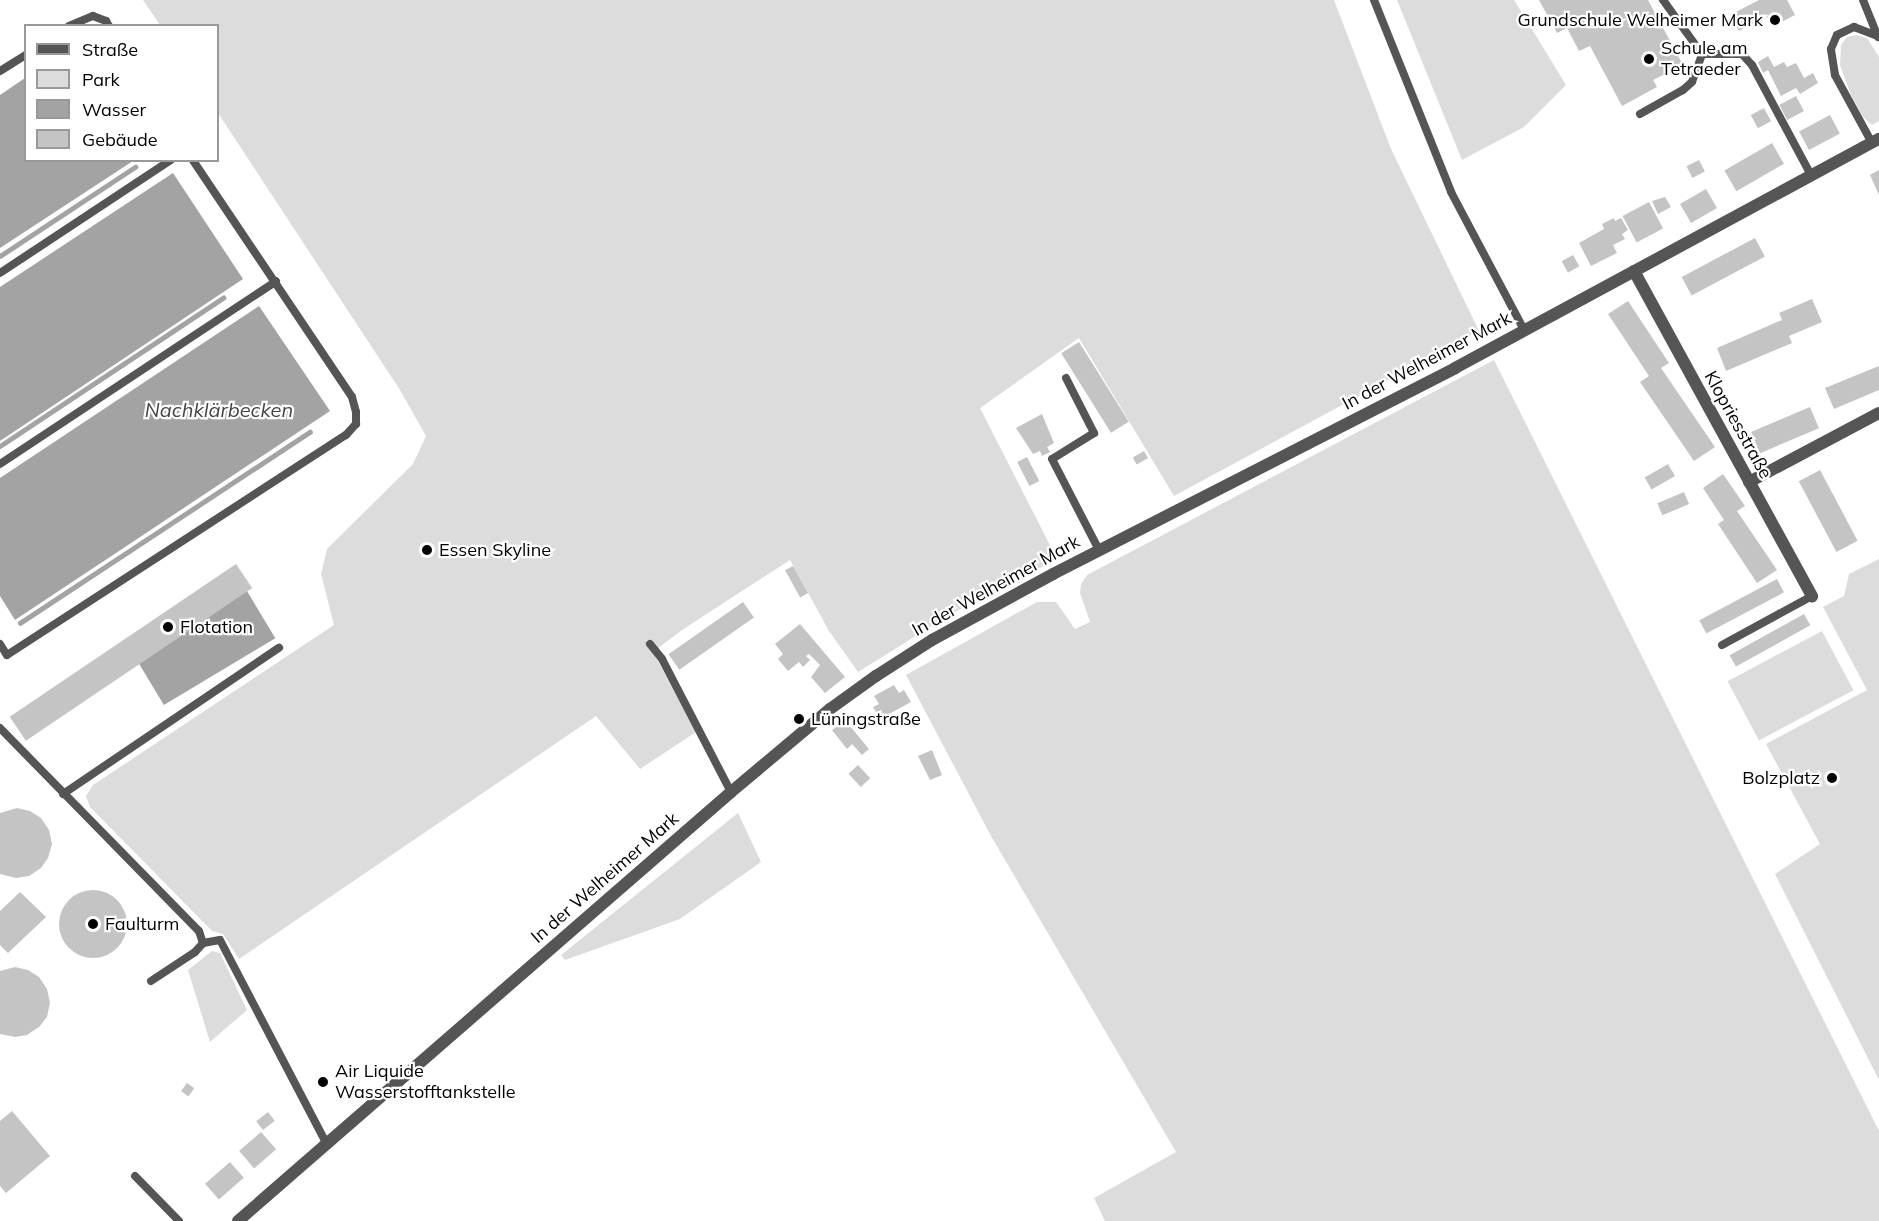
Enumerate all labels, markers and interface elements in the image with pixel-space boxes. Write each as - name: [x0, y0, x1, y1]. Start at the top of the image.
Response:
- place label: Grundschule Welheimer Mark: [1517, 9, 1763, 31]
- marker: Grundschule Welheimer Mark: [1768, 13, 1782, 27]
- legend: [24, 24, 219, 162]
- text: Straße: [82, 38, 138, 61]
- place label: Schule am Tetraeder: [1661, 38, 1747, 80]
- marker: Schule am Tetraeder: [1642, 52, 1656, 66]
- text: Park: [82, 68, 120, 91]
- text: Wasser: [82, 98, 146, 121]
- text: Gebäude: [82, 128, 158, 151]
- street label: In der Welheimer Mark: [1339, 307, 1515, 415]
- street label: Klopriesstraße: [1699, 367, 1777, 483]
- water label: Nachklärbecken: [145, 397, 293, 421]
- street label: In der Welheimer Mark: [908, 531, 1084, 641]
- place label: Essen Skyline: [439, 539, 551, 561]
- marker: Essen Skyline: [420, 543, 434, 557]
- place label: Flotation: [180, 616, 253, 638]
- marker: Flotation: [161, 620, 175, 634]
- place label: Lüningstraße: [811, 708, 921, 730]
- marker: Lüningstraße: [792, 712, 806, 726]
- place label: Bolzplatz: [1742, 767, 1820, 789]
- marker: Bolzplatz: [1825, 771, 1839, 785]
- street label: In der Welheimer Mark: [527, 808, 683, 948]
- place label: Faulturm: [105, 913, 179, 935]
- marker: Faulturm: [86, 917, 100, 931]
- place label: Air Liquide Wasserstofftankstelle: [335, 1061, 516, 1104]
- marker: Air Liquide Wasserstofftankstelle: [316, 1075, 330, 1089]

